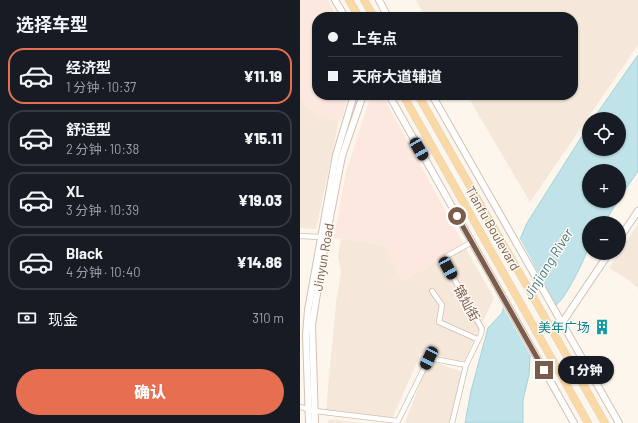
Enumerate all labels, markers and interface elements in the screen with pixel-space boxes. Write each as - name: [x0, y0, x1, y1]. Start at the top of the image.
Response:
- text: 选择车型: [16, 13, 88, 35]
- text: 上车点: [352, 29, 397, 47]
- icon: car: [18, 58, 54, 94]
- text: 经济型: [66, 58, 111, 76]
- text: ¥11.19: [244, 67, 282, 85]
- text: 天府大道辅道: [352, 67, 442, 85]
- text: 1 分钟 · 10:37: [66, 79, 136, 95]
- map controls: [582, 112, 626, 260]
- button: locate: [582, 112, 626, 156]
- icon: car: [18, 120, 54, 156]
- text: 舒适型: [66, 120, 111, 138]
- text: ¥15.11: [243, 129, 282, 147]
- car: [408, 136, 430, 162]
- text: 2 分钟 · 10:38: [66, 141, 139, 157]
- button: +: [582, 164, 626, 208]
- icon: car: [18, 182, 54, 218]
- text: XL: [66, 182, 84, 200]
- street label: Tianfu Boulevard: [462, 183, 524, 273]
- text: ¥19.03: [238, 191, 282, 209]
- text: 3 分钟 · 10:39: [66, 202, 139, 218]
- route start: [448, 207, 466, 225]
- button: −: [582, 216, 626, 260]
- street label: Jinyun Road: [309, 222, 337, 292]
- water label: Jinjiang River: [519, 224, 577, 302]
- icon: car: [18, 244, 54, 280]
- text: Black: [66, 244, 103, 262]
- text: ¥14.86: [237, 253, 282, 271]
- car: [437, 255, 459, 281]
- text: 4 分钟 · 10:40: [66, 264, 141, 280]
- street label: 锦灿街: [451, 282, 483, 324]
- icon: cash: [16, 307, 38, 329]
- text: 现金: [48, 310, 78, 328]
- text: 310 m: [252, 310, 284, 326]
- building icon: 美年广场: [593, 318, 611, 336]
- place label: 美年广场: [538, 319, 590, 335]
- car: [418, 345, 440, 371]
- callout: 1 分钟: [558, 356, 614, 384]
- route end: [535, 361, 553, 379]
- text: 1 分钟: [569, 362, 603, 378]
- button: 确认: [16, 369, 284, 415]

